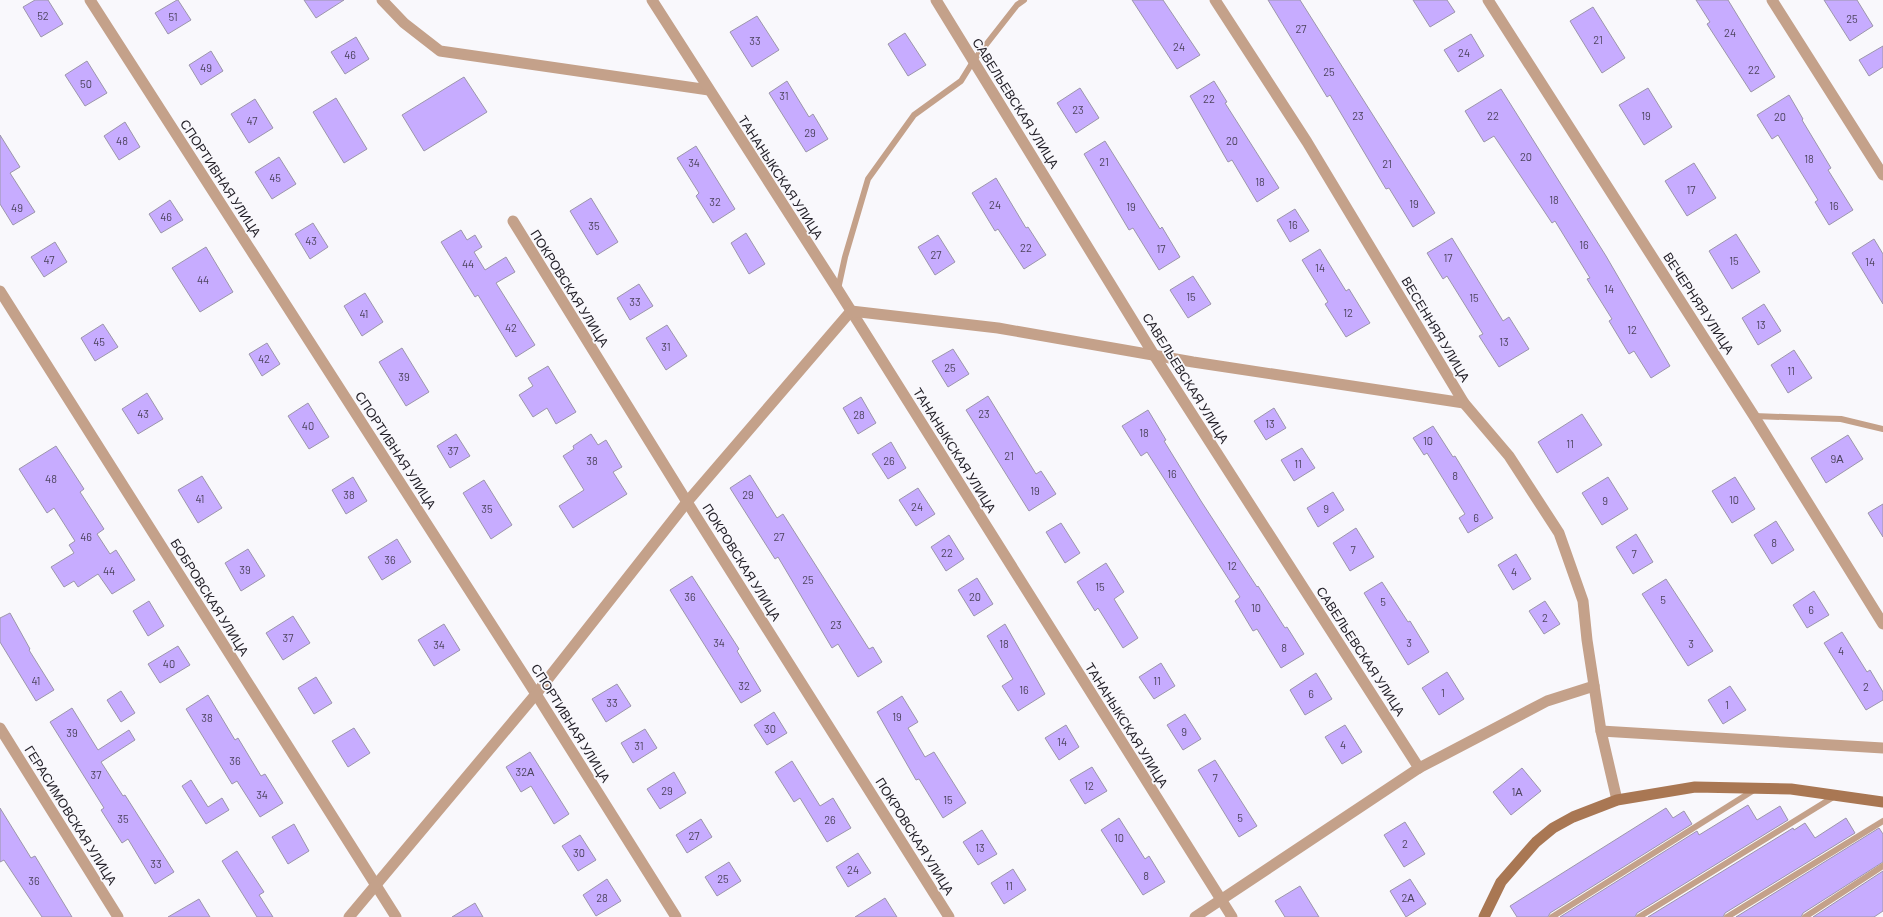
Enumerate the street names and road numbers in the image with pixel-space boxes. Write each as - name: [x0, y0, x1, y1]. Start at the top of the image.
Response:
- street label: САВЕЛЬЕВСКАЯ УЛИЦА: [969, 35, 1063, 171]
- street label: ТАНАНЫКСКАЯ УЛИЦА: [735, 112, 827, 242]
- street label: СПОРТИВНАЯ УЛИЦА: [177, 116, 265, 240]
- street label: ПОКРОВСКАЯ УЛИЦА: [527, 226, 613, 350]
- street label: ВЕЧЕРНЯЯ УЛИЦА: [1660, 249, 1738, 357]
- street label: ВЕСЕННЯЯ УЛИЦА: [1398, 274, 1474, 385]
- street label: САВЕЛЬЕВСКАЯ УЛИЦА: [1139, 310, 1233, 446]
- street label: ТАНАНЫКСКАЯ УЛИЦА: [910, 385, 1000, 516]
- street label: СПОРТИВНАЯ УЛИЦА: [352, 388, 440, 512]
- street label: ПОКРОВСКАЯ УЛИЦА: [699, 500, 785, 624]
- street label: БОБРОВСКАЯ УЛИЦА: [167, 535, 253, 659]
- street label: САВЕЛЬЕВСКАЯ УЛИЦА: [1313, 583, 1409, 719]
- street label: ТАНАНЫКСКАЯ УЛИЦА: [1082, 660, 1172, 791]
- street label: СПОРТИВНАЯ УЛИЦА: [528, 661, 614, 786]
- street label: ГЕРАСИМОВСКАЯ УЛИЦА: [21, 742, 121, 888]
- street label: ПОКРОВСКАЯ УЛИЦА: [872, 774, 958, 898]

